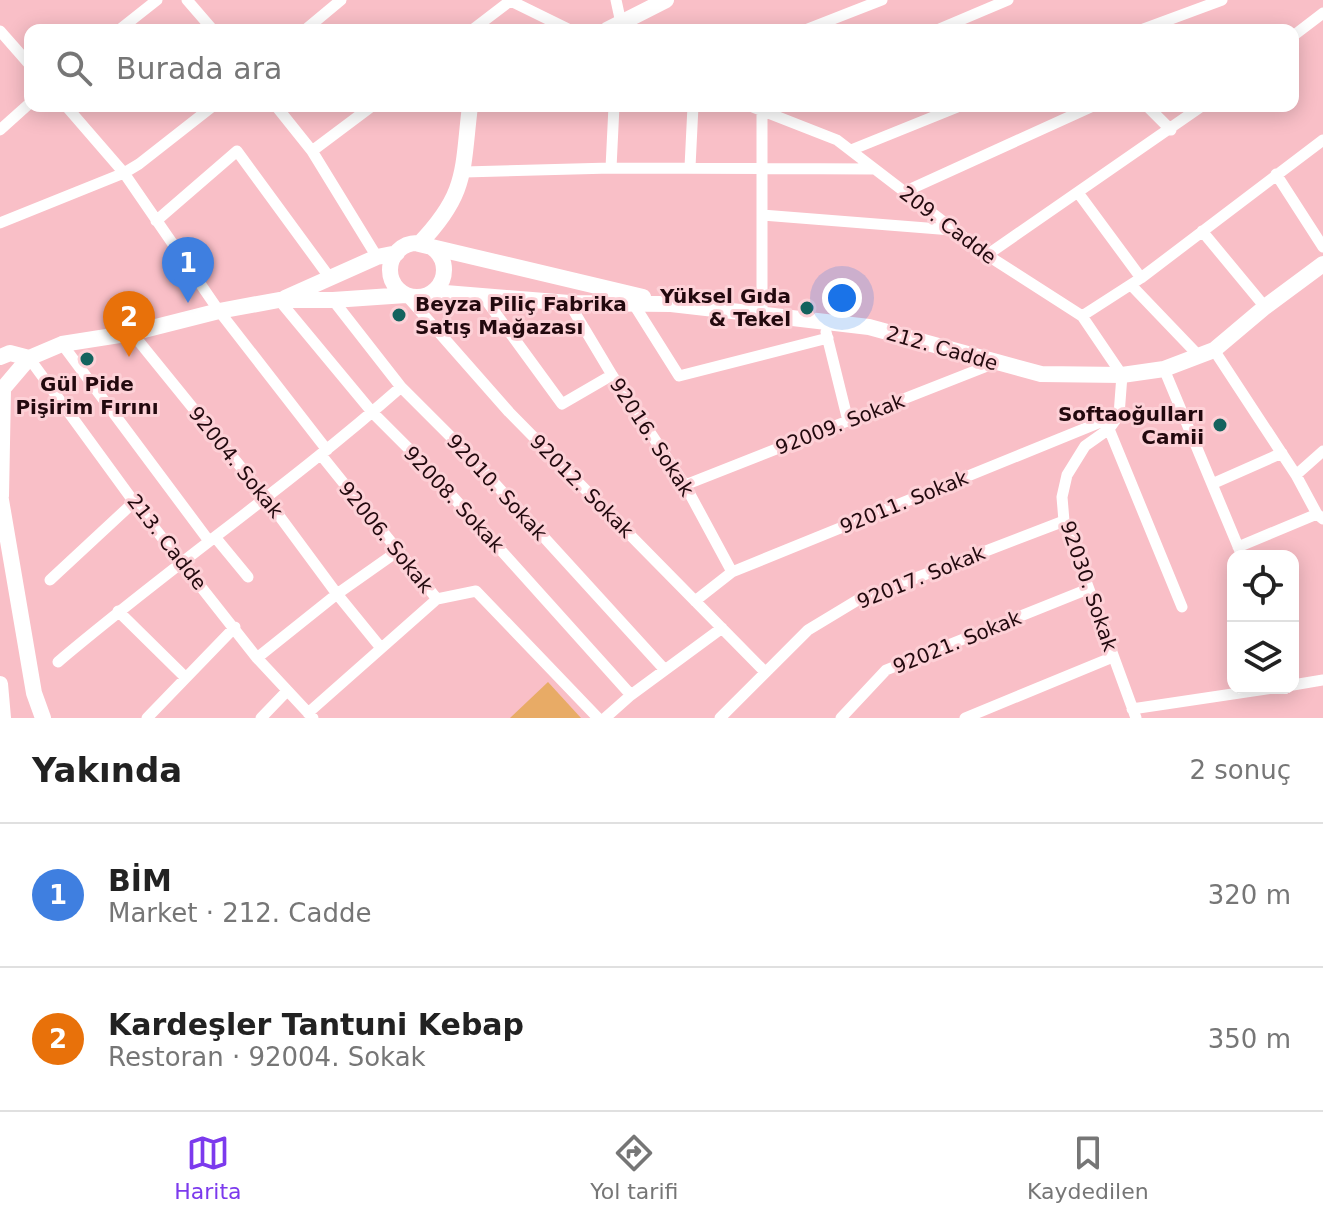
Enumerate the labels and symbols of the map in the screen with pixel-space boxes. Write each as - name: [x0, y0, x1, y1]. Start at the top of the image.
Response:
- street label: 209. Cadde: [895, 181, 1001, 269]
- pin: 1: [162, 237, 214, 303]
- your location: [822, 278, 862, 318]
- place label: Yüksel Gıda & Tekel: [659, 284, 791, 331]
- pin: 2: [103, 291, 155, 357]
- place label: Beyza Piliç Fabrika Satış Mağazası: [415, 292, 627, 339]
- marker: Yüksel Gıda & Tekel: [798, 299, 816, 317]
- marker: Beyza Piliç Fabrika Satış Mağazası: [390, 306, 408, 324]
- street label: 212. Cadde: [884, 321, 1000, 375]
- marker: Gül Pide Pişirim Fırını: [78, 350, 96, 368]
- place label: Gül Pide Pişirim Fırını: [15, 372, 159, 419]
- street label: 92016. Sokak: [605, 373, 699, 501]
- street label: 92009. Sokak: [772, 388, 908, 460]
- street label: 92004. Sokak: [184, 401, 288, 523]
- place label: Softaoğulları Camii: [1058, 402, 1204, 449]
- marker: Softaoğulları Camii: [1211, 416, 1229, 434]
- street label: 92010. Sokak: [442, 429, 553, 545]
- street label: 92012. Sokak: [525, 429, 639, 543]
- street label: 92008. Sokak: [399, 441, 510, 557]
- street label: 92011. Sokak: [836, 465, 972, 539]
- street label: 92006. Sokak: [334, 476, 438, 598]
- street label: 213. Cadde: [122, 489, 212, 595]
- street label: 92030. Sokak: [1055, 518, 1123, 655]
- street label: 92017. Sokak: [853, 540, 989, 614]
- street label: 92021. Sokak: [889, 605, 1025, 679]

